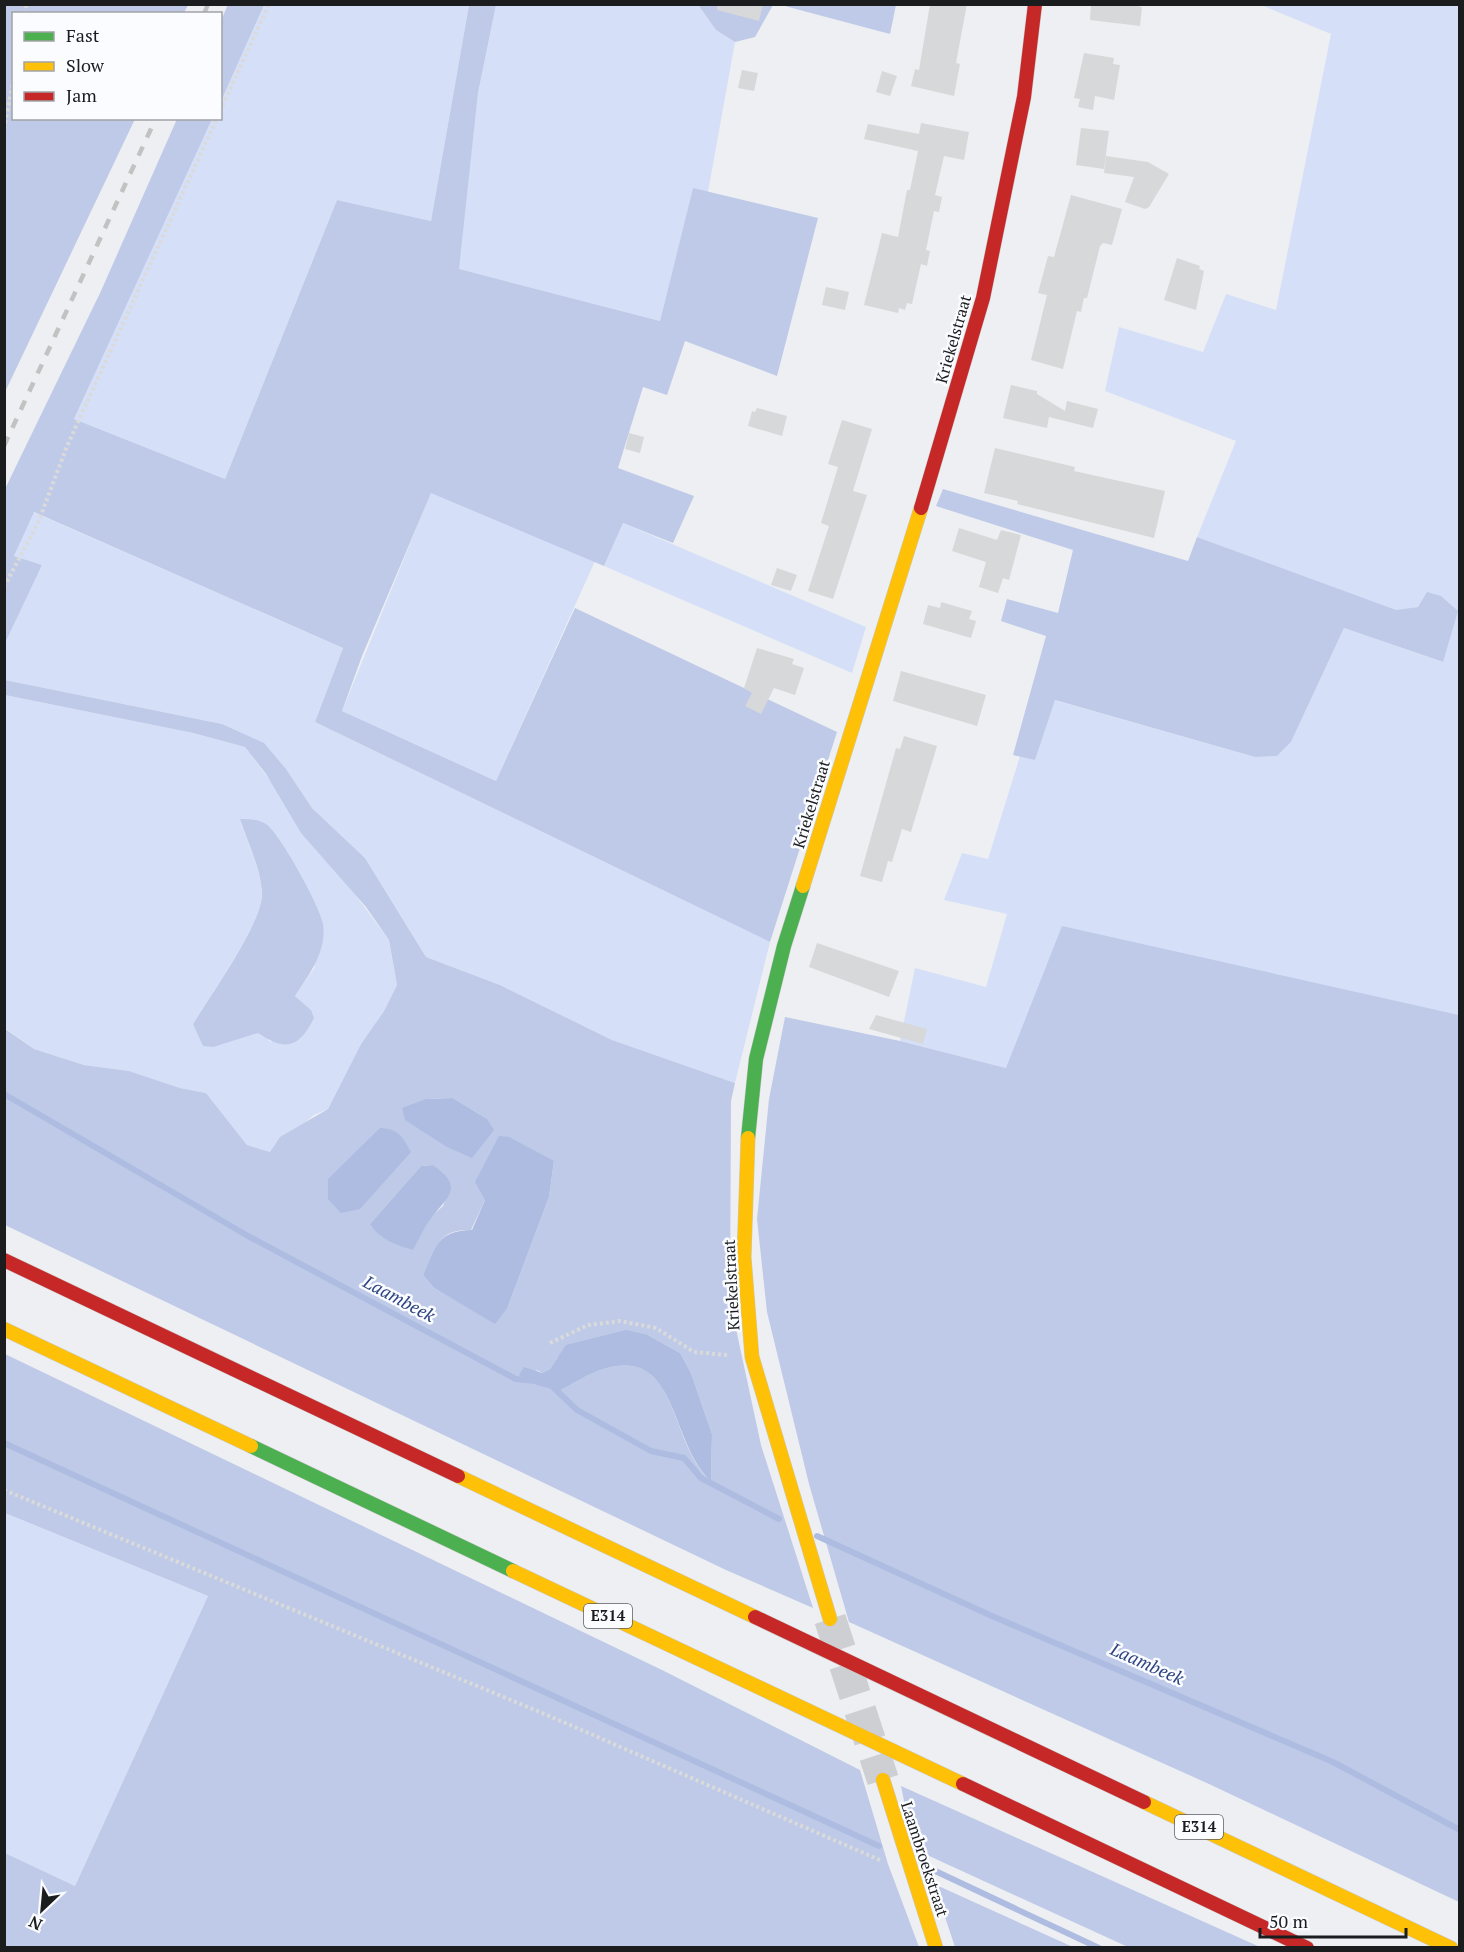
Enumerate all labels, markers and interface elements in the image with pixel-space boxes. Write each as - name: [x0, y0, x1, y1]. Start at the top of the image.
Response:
- legend: [12, 12, 222, 120]
- text: Fast: [66, 23, 100, 47]
- text: Slow: [66, 53, 105, 77]
- text: Jam: [66, 83, 97, 107]
- street label: Kriekelstraat: [930, 292, 976, 386]
- street label: Kriekelstraat: [787, 757, 835, 851]
- street label: Kriekelstraat: [718, 1239, 744, 1331]
- water label: Laambeek: [359, 1269, 440, 1327]
- road number: E314: [584, 1604, 632, 1628]
- water label: Laambeek: [1106, 1636, 1188, 1690]
- street label: Laambroekstraat: [896, 1799, 954, 1919]
- road number: E314: [1175, 1815, 1223, 1839]
- north arrow: [12, 1880, 72, 1940]
- scale bar: [1260, 1901, 1406, 1939]
- text: 50 m: [1269, 1909, 1309, 1933]
- text: N: [25, 1911, 46, 1936]

